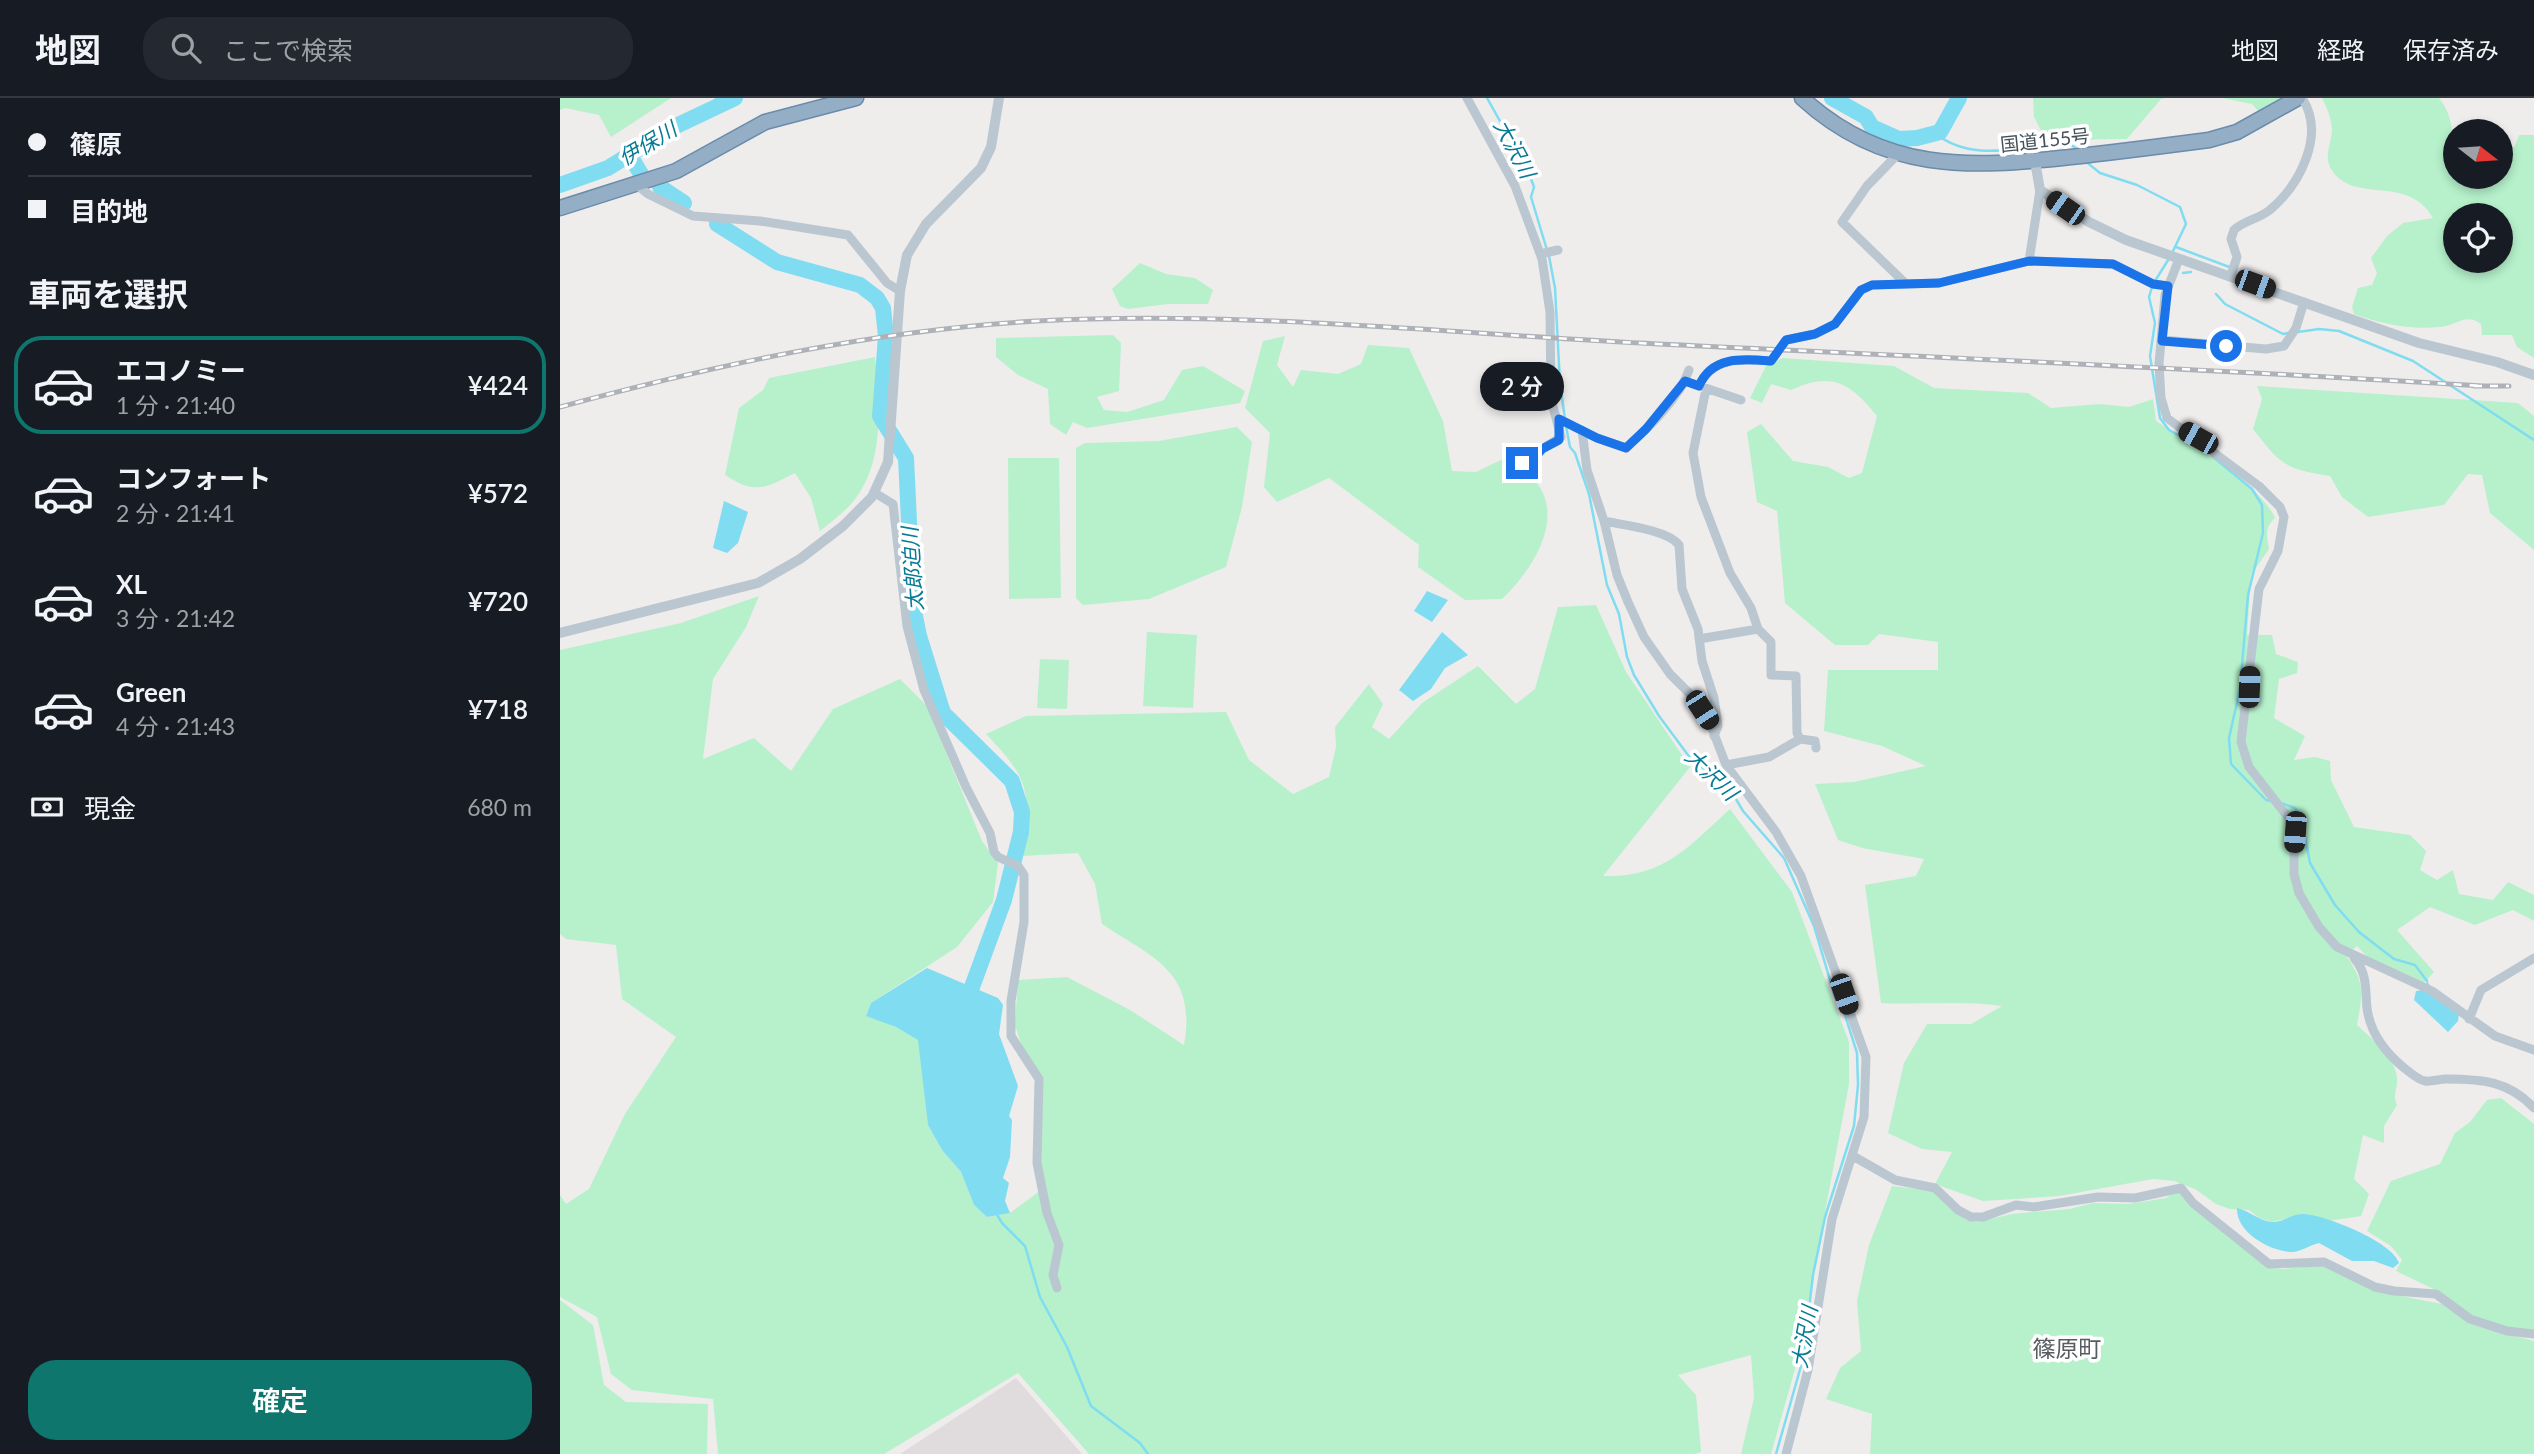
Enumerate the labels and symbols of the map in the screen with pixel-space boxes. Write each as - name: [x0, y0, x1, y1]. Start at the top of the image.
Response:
- water label: 伊保川: [614, 115, 682, 170]
- water label: 大沢川: [1489, 115, 1542, 184]
- north arrow: [2443, 119, 2513, 189]
- street label: 国道155号: [1999, 123, 2091, 156]
- car: [2042, 187, 2089, 229]
- car: [2232, 267, 2279, 301]
- route start: [2210, 330, 2242, 362]
- callout: 2 分: [1480, 362, 1564, 410]
- car: [2175, 419, 2222, 457]
- route end: [1506, 447, 1538, 479]
- water label: 太郎迫川: [896, 524, 927, 612]
- car: [2238, 666, 2261, 708]
- car: [1682, 687, 1723, 733]
- water label: 大沢川: [1681, 743, 1745, 806]
- car: [2284, 810, 2307, 854]
- car: [1828, 971, 1861, 1017]
- water label: 大沢川: [1786, 1302, 1822, 1370]
- district label: 篠原町: [2033, 1334, 2102, 1362]

